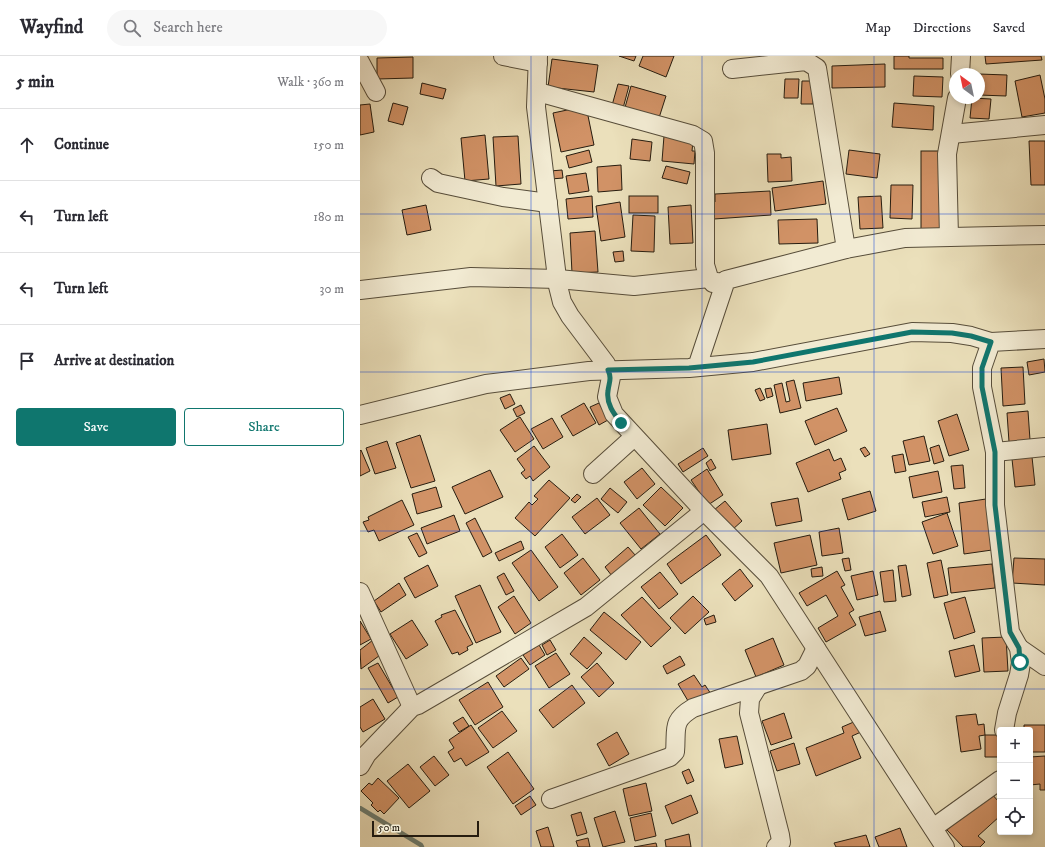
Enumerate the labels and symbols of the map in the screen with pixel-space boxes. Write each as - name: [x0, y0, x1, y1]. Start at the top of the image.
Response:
- north arrow: [949, 68, 985, 104]
- route end: [612, 414, 630, 432]
- route start: [1011, 653, 1029, 671]
- scale bar: [372, 819, 479, 838]

